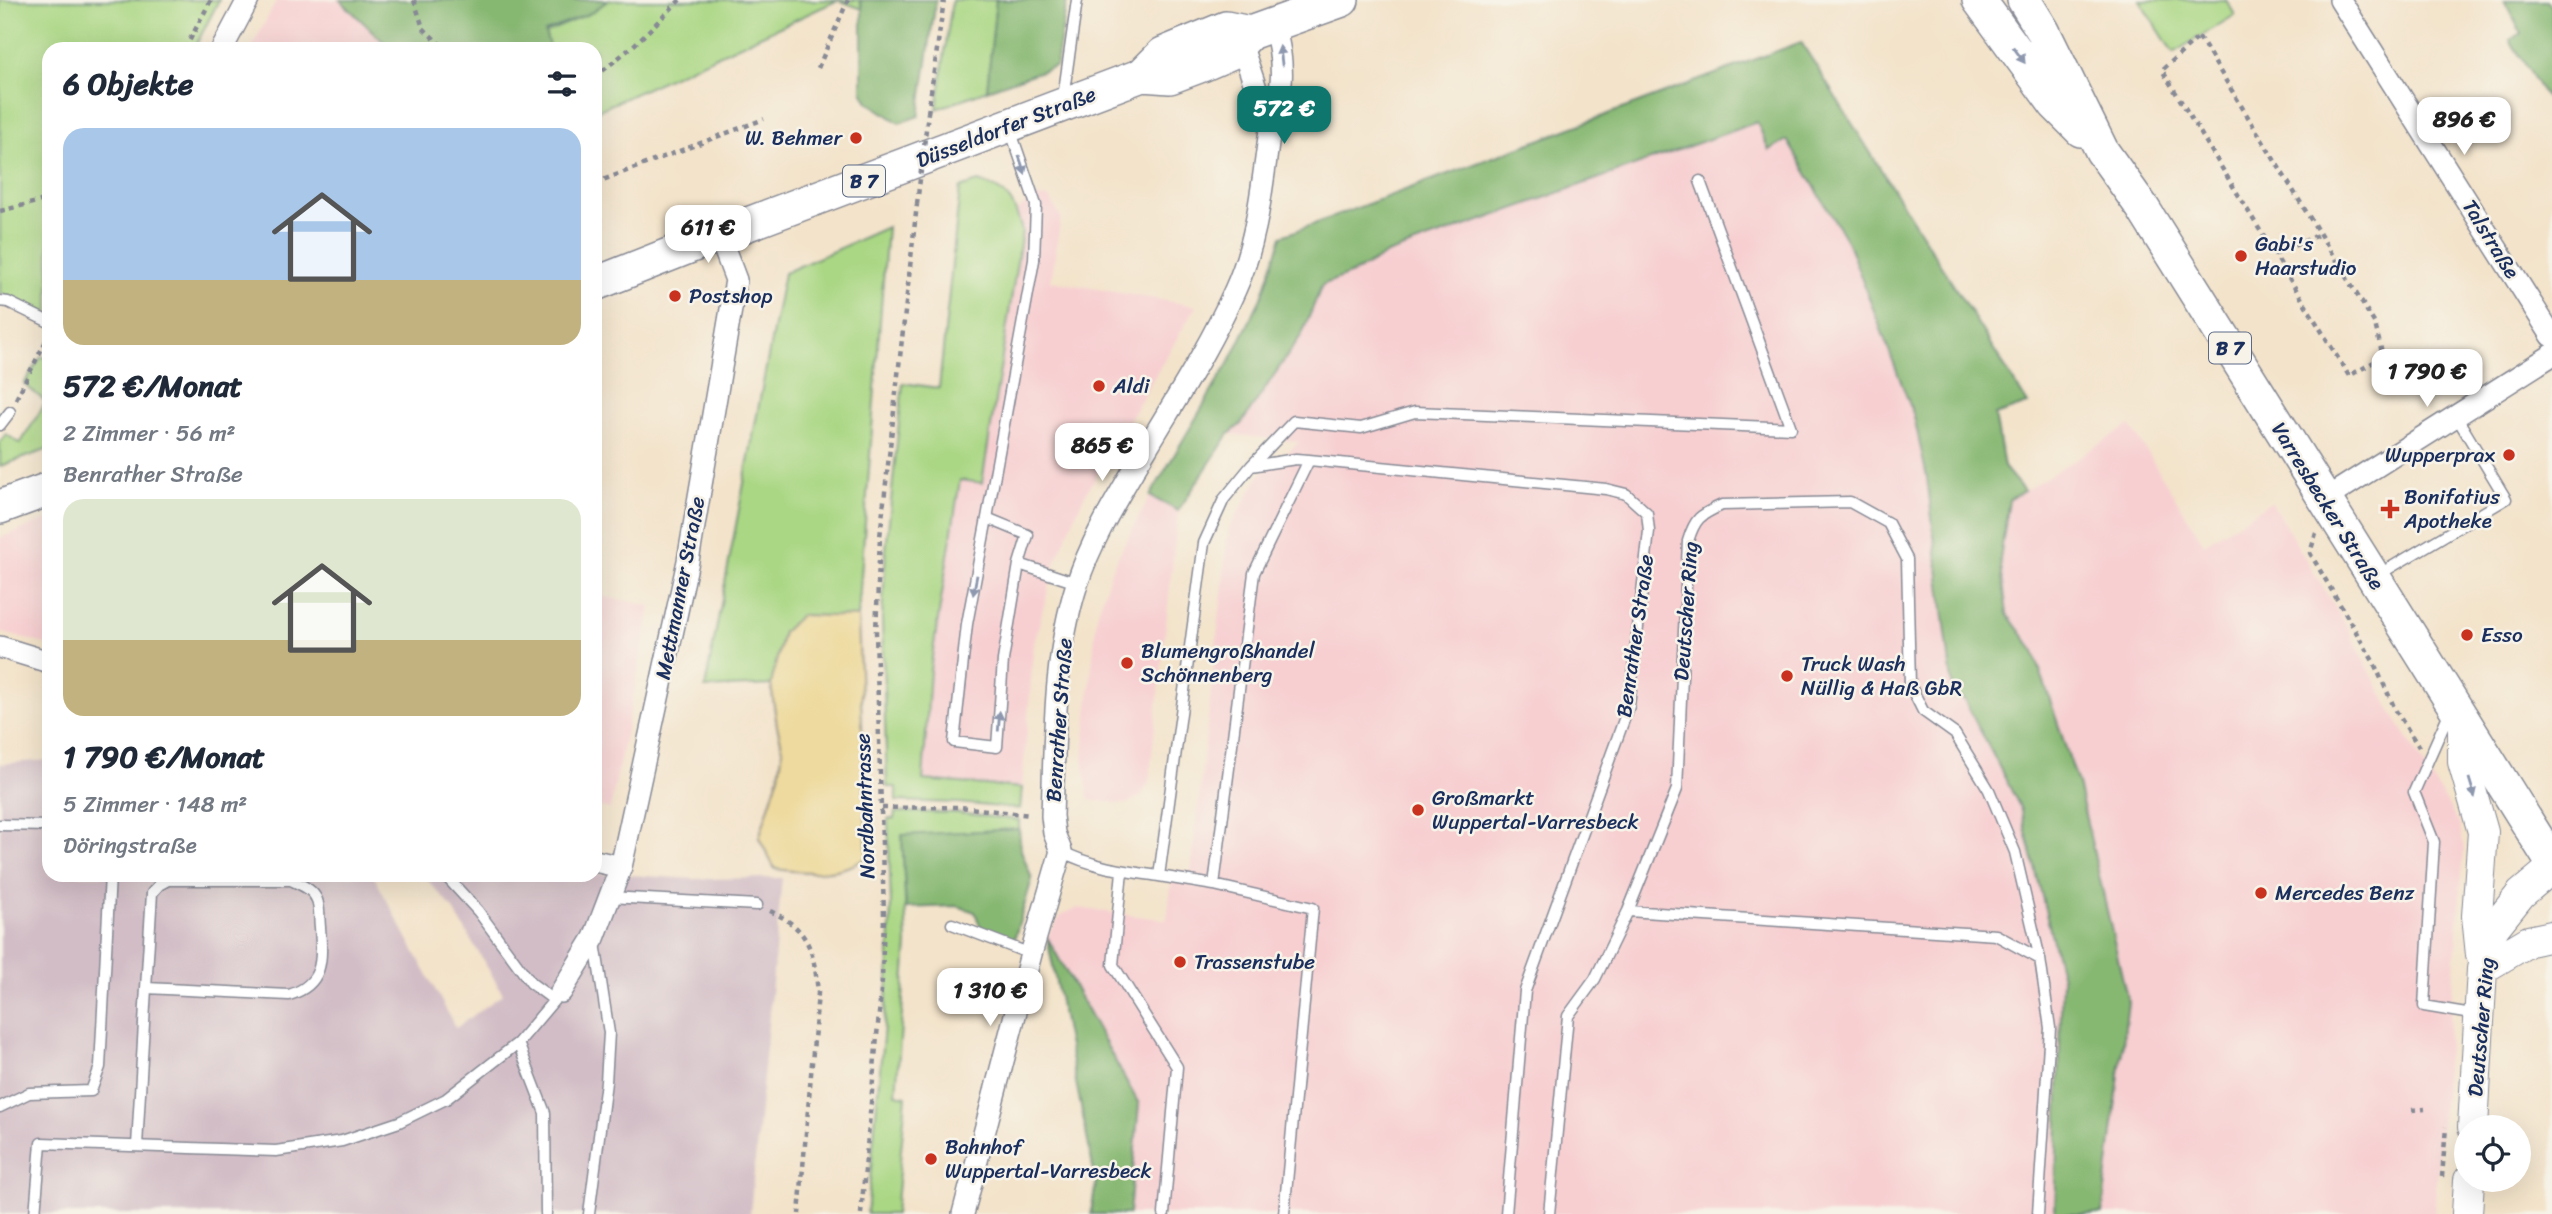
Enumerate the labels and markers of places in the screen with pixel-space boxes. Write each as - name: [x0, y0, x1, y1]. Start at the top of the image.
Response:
- pin: 572 €: [1235, 86, 1333, 146]
- pin: 896 €: [2415, 97, 2513, 157]
- place label: W. Behmer: [745, 119, 843, 157]
- marker: W. Behmer: [848, 130, 864, 146]
- pin: 611 €: [659, 205, 757, 265]
- place label: Gabi's Haarstudio: [2255, 225, 2357, 287]
- marker: Gabi's Haarstudio: [2233, 248, 2249, 264]
- place label: Postshop: [689, 277, 773, 315]
- marker: Postshop: [667, 288, 683, 304]
- pin: 1 790 €: [2362, 350, 2492, 409]
- place label: Aldi: [1112, 367, 1151, 405]
- marker: Aldi: [1091, 378, 1107, 394]
- pin: 865 €: [1053, 424, 1151, 483]
- place label: Wupperprax: [2385, 436, 2495, 474]
- marker: Wupperprax: [2501, 447, 2517, 463]
- place label: Bonifatius Apotheke: [2403, 478, 2500, 540]
- marker: Bonifatius Apotheke: [2382, 501, 2398, 517]
- place label: Esso: [2481, 616, 2523, 654]
- marker: Esso: [2459, 627, 2475, 643]
- place label: Blumengroßhandel Schönnenberg: [1141, 632, 1316, 694]
- place label: Truck Wash Nüllig & Haß GbR: [1801, 645, 1962, 707]
- marker: Blumengroßhandel Schönnenberg: [1119, 655, 1135, 671]
- marker: Truck Wash Nüllig & Haß GbR: [1779, 668, 1795, 684]
- place label: Großmarkt Wuppertal-Varresbeck: [1432, 779, 1639, 841]
- marker: Großmarkt Wuppertal-Varresbeck: [1410, 802, 1426, 818]
- place label: Mercedes Benz: [2275, 874, 2414, 912]
- marker: Mercedes Benz: [2253, 885, 2269, 901]
- place label: Trassenstube: [1194, 943, 1315, 981]
- marker: Trassenstube: [1172, 954, 1188, 970]
- pin: 1 310 €: [925, 968, 1055, 1028]
- place label: Bahnhof Wuppertal-Varresbeck: [945, 1128, 1152, 1190]
- marker: Bahnhof Wuppertal-Varresbeck: [923, 1151, 939, 1167]

